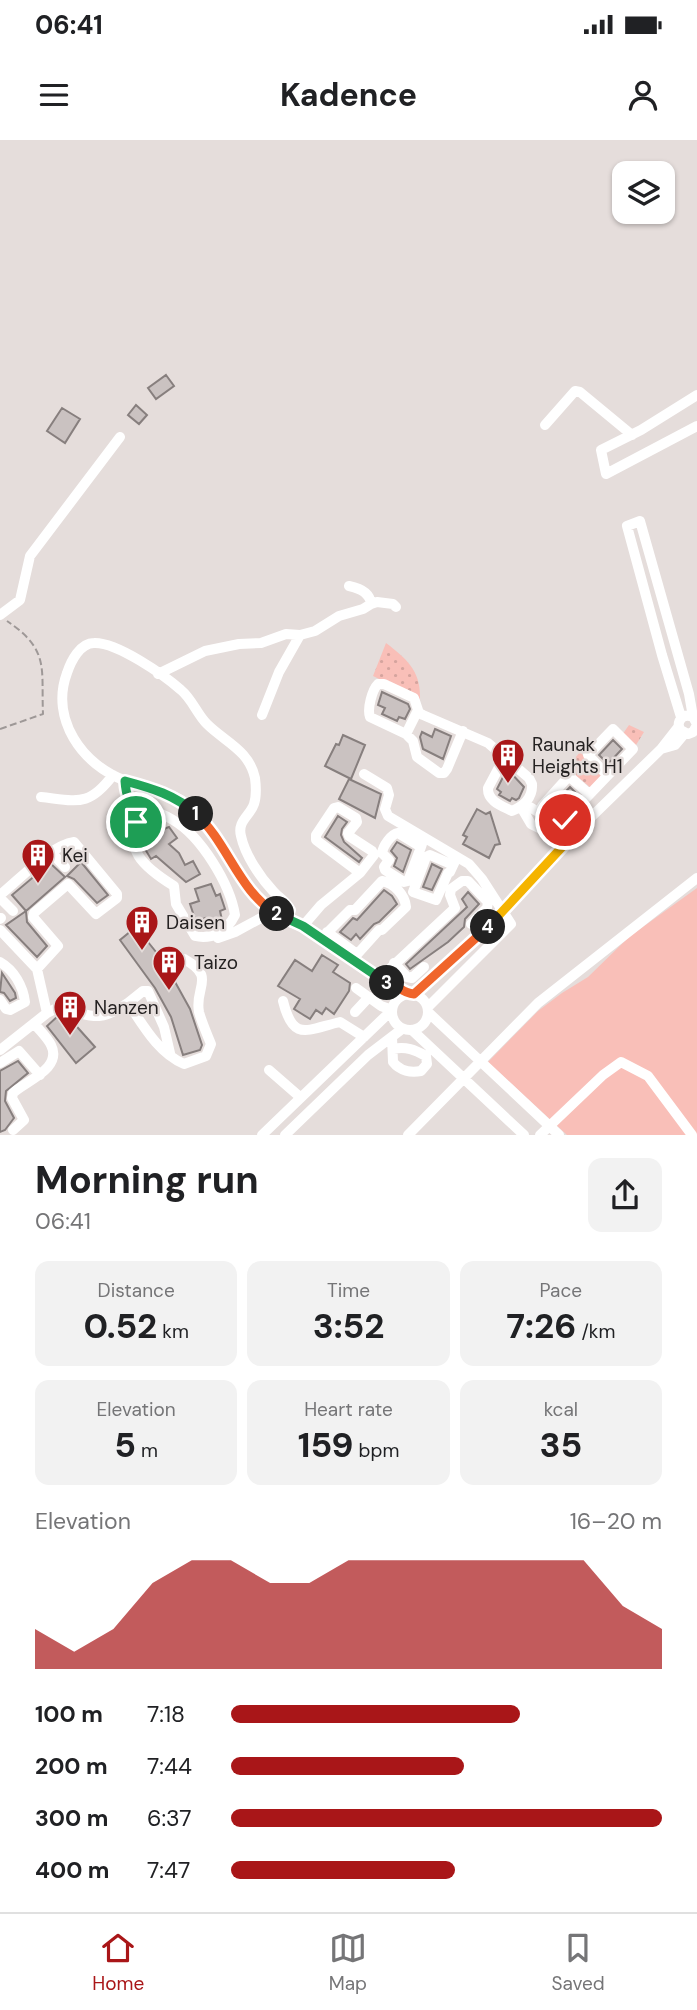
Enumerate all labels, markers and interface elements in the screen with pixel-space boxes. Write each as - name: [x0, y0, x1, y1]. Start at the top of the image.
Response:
- text: 06:41: [35, 8, 103, 42]
- text: Kadence: [280, 74, 417, 116]
- icon: menu: [35, 76, 73, 114]
- icon: person: [624, 76, 662, 114]
- map controls: [612, 161, 675, 224]
- button: layers: [612, 161, 675, 224]
- place label: Raunak Heights H1: [532, 732, 623, 779]
- building icon: Raunak Heights H1: [489, 736, 527, 785]
- pin: [535, 790, 595, 850]
- pin: [106, 792, 166, 852]
- pin: 1: [178, 796, 214, 832]
- text: 1: [192, 801, 199, 826]
- icon: check: [546, 801, 584, 839]
- icon: arrive: [117, 803, 155, 841]
- building icon: Kei: [19, 836, 57, 885]
- place label: Kei: [62, 843, 88, 868]
- pin: 2: [260, 896, 294, 932]
- text: 2: [271, 901, 282, 926]
- building icon: Daisen: [123, 903, 161, 952]
- place label: Daisen: [166, 910, 225, 935]
- pin: 4: [470, 910, 505, 944]
- text: 4: [481, 914, 494, 939]
- building icon: Taizo: [150, 943, 188, 992]
- place label: Taizo: [194, 950, 238, 975]
- pin: 3: [370, 966, 404, 1000]
- text: 3: [381, 970, 392, 995]
- building icon: Nanzen: [51, 988, 89, 1037]
- place label: Nanzen: [94, 995, 159, 1020]
- text: Morning run: [35, 1155, 259, 1205]
- button: share: [588, 1158, 662, 1232]
- text: 06:41: [35, 1206, 91, 1236]
- text: Distance: [98, 1278, 175, 1303]
- text: Time: [327, 1278, 370, 1303]
- text: Pace: [540, 1278, 582, 1303]
- text: 0.52: [83, 1303, 157, 1349]
- text: 3:52: [313, 1303, 384, 1349]
- text: 7:26: [506, 1303, 576, 1349]
- text: km: [157, 1319, 189, 1344]
- text: /km: [576, 1319, 615, 1344]
- text: Elevation: [97, 1397, 176, 1422]
- text: Heart rate: [304, 1397, 393, 1422]
- text: kcal: [544, 1397, 578, 1422]
- text: 5: [114, 1422, 136, 1468]
- text: 159: [298, 1422, 354, 1468]
- text: 35: [539, 1422, 582, 1468]
- text: m: [136, 1438, 158, 1463]
- text: bpm: [354, 1438, 399, 1463]
- text: Elevation: [35, 1506, 131, 1536]
- text: 16–20 m: [570, 1506, 662, 1536]
- text: 100 m: [35, 1699, 103, 1729]
- text: 7:18: [147, 1699, 185, 1729]
- text: 200 m: [35, 1751, 108, 1781]
- text: 7:44: [147, 1751, 192, 1781]
- text: 300 m: [35, 1803, 108, 1833]
- text: 6:37: [147, 1803, 192, 1833]
- text: 400 m: [35, 1855, 109, 1885]
- text: 7:47: [147, 1855, 190, 1885]
- tab: Home: [92, 1929, 144, 1996]
- tab: Map: [329, 1929, 367, 1996]
- tab: Saved: [551, 1929, 605, 1996]

